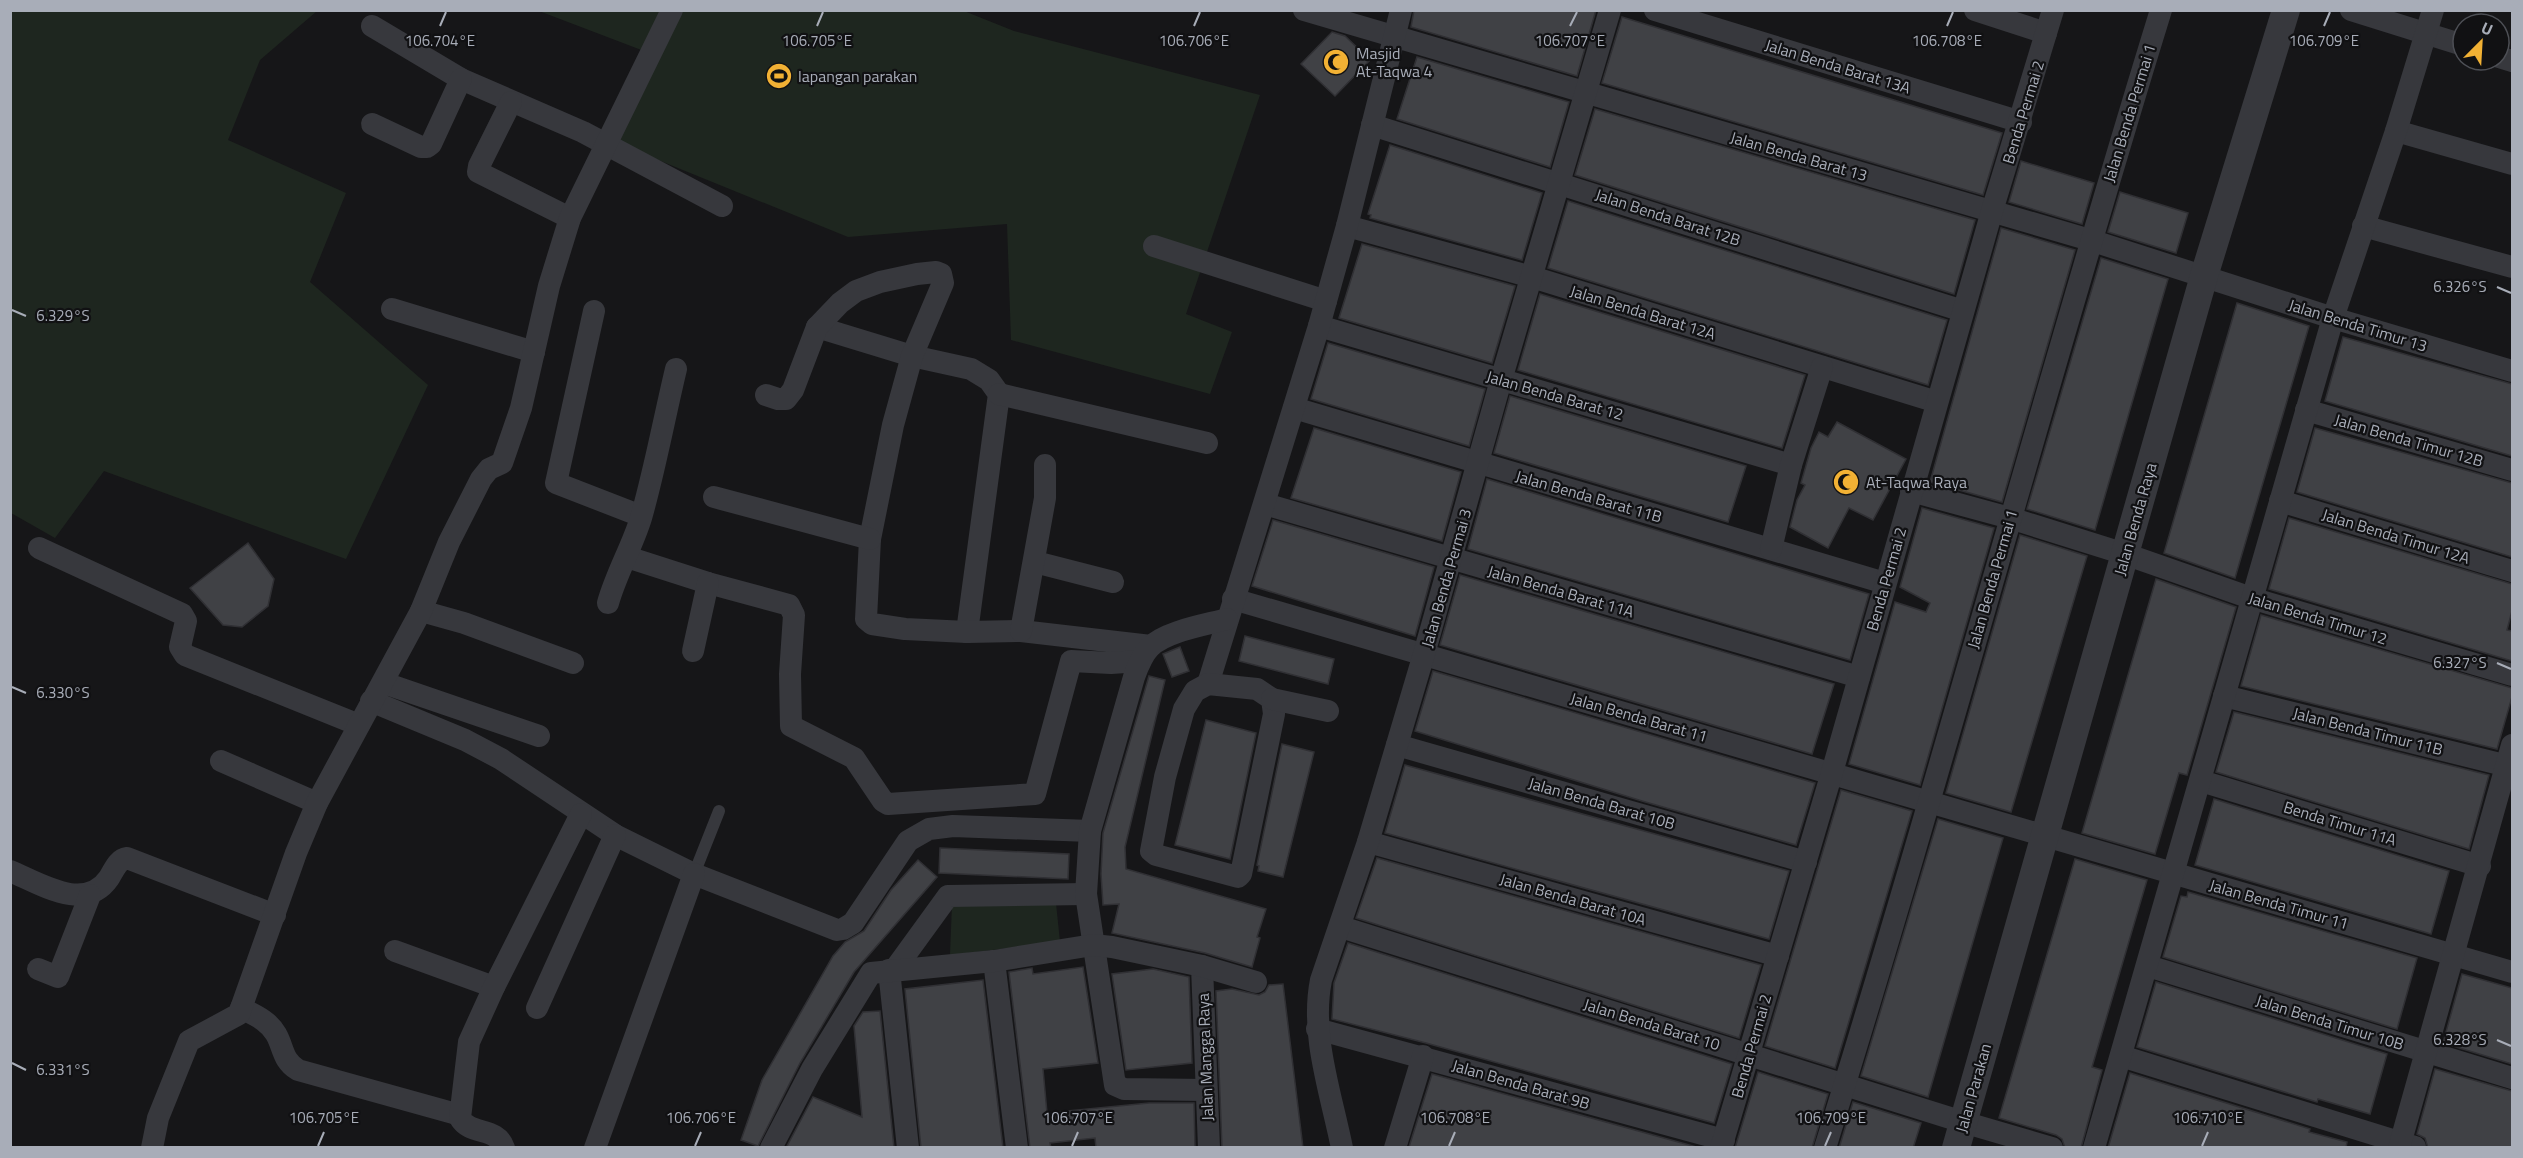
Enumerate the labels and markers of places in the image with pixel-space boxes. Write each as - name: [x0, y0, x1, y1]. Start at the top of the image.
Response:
- place label: Masjid At-Taqwa 4: [1356, 41, 1433, 83]
- mosque icon: Masjid At-Taqwa 4: [1321, 47, 1351, 77]
- sports icon: lapangan parakan: [764, 61, 794, 91]
- place label: lapangan parakan: [798, 64, 917, 88]
- mosque icon: At-Taqwa Raya: [1831, 467, 1861, 497]
- place label: At-Taqwa Raya: [1866, 470, 1967, 494]

